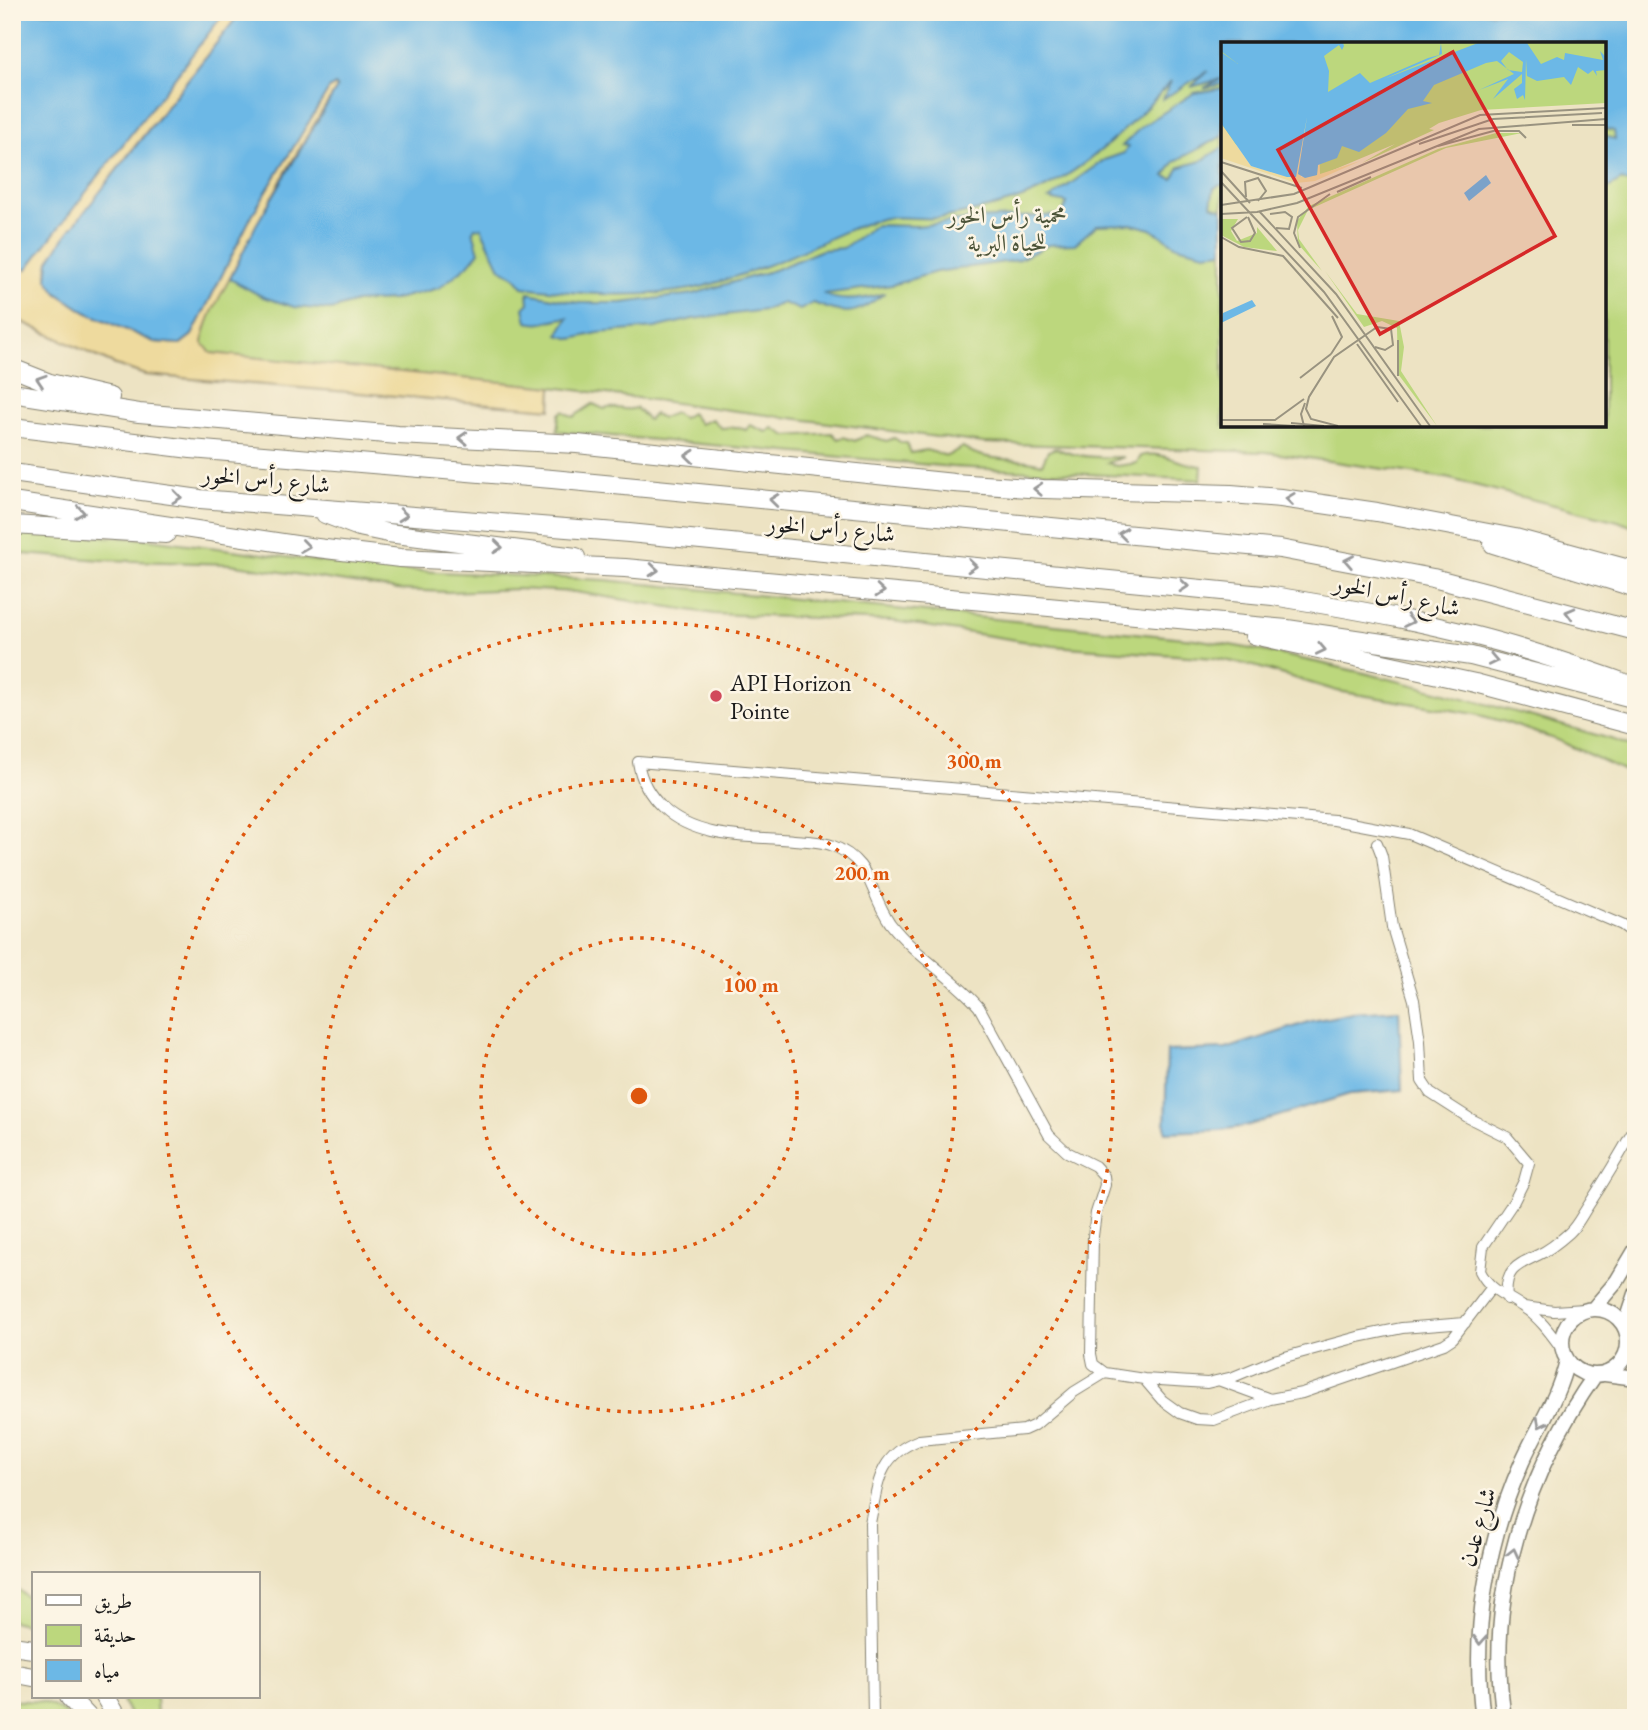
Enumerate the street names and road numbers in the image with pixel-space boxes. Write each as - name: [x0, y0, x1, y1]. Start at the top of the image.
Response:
- street label: شارع رأس الخور: [198, 457, 331, 505]
- street label: شارع رأس الخور: [763, 506, 896, 554]
- street label: شارع رأس الخور: [1328, 565, 1463, 628]
- street label: شارع عدن: [1451, 1484, 1508, 1572]

